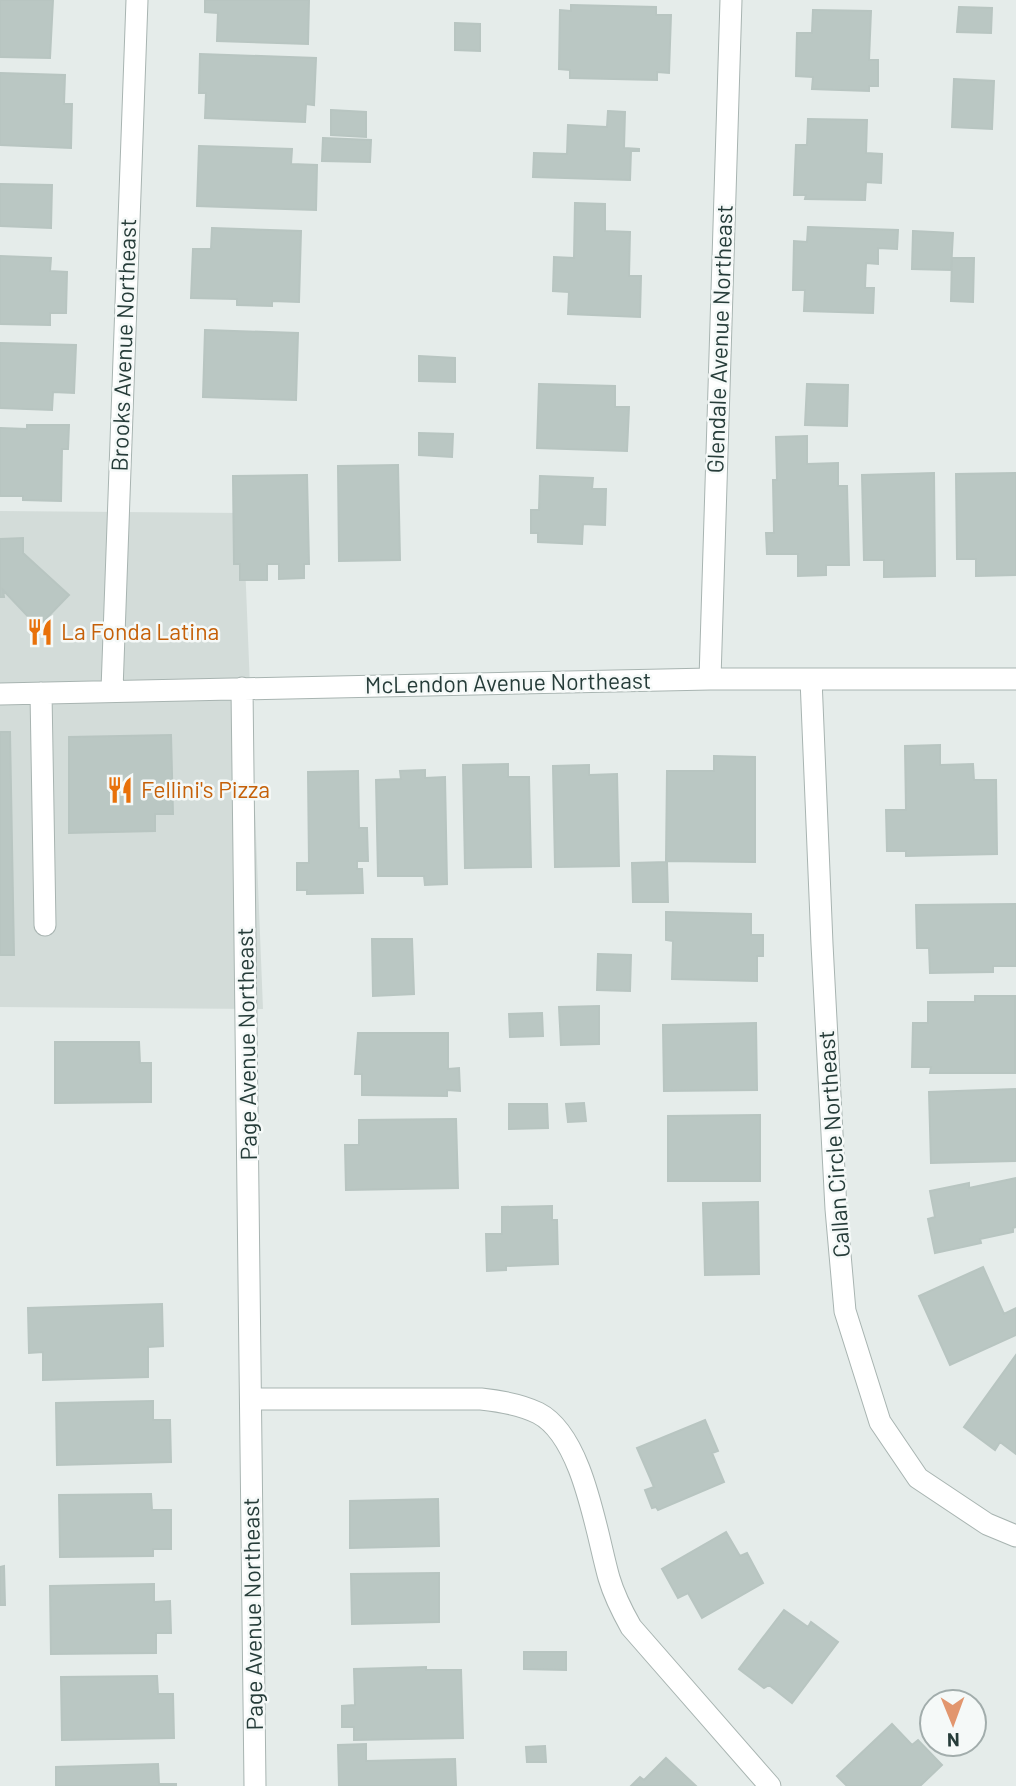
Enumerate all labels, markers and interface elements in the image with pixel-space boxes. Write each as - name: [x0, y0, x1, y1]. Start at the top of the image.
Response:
- street label: Glendale Avenue Northeast: [700, 204, 738, 474]
- street label: Brooks Avenue Northeast: [105, 218, 141, 472]
- restaurant icon: La Fonda Latina: [25, 617, 55, 647]
- place label: La Fonda Latina: [61, 617, 219, 645]
- street label: McLendon Avenue Northeast: [365, 666, 651, 698]
- restaurant icon: Fellini's Pizza: [105, 775, 135, 805]
- place label: Fellini's Pizza: [141, 775, 270, 803]
- street label: Page Avenue Northeast: [230, 927, 262, 1161]
- street label: Callan Circle Northeast: [811, 1029, 855, 1259]
- street label: Page Avenue Northeast: [236, 1497, 268, 1731]
- north arrow: [918, 1688, 988, 1758]
- text: N: [947, 1729, 960, 1752]

